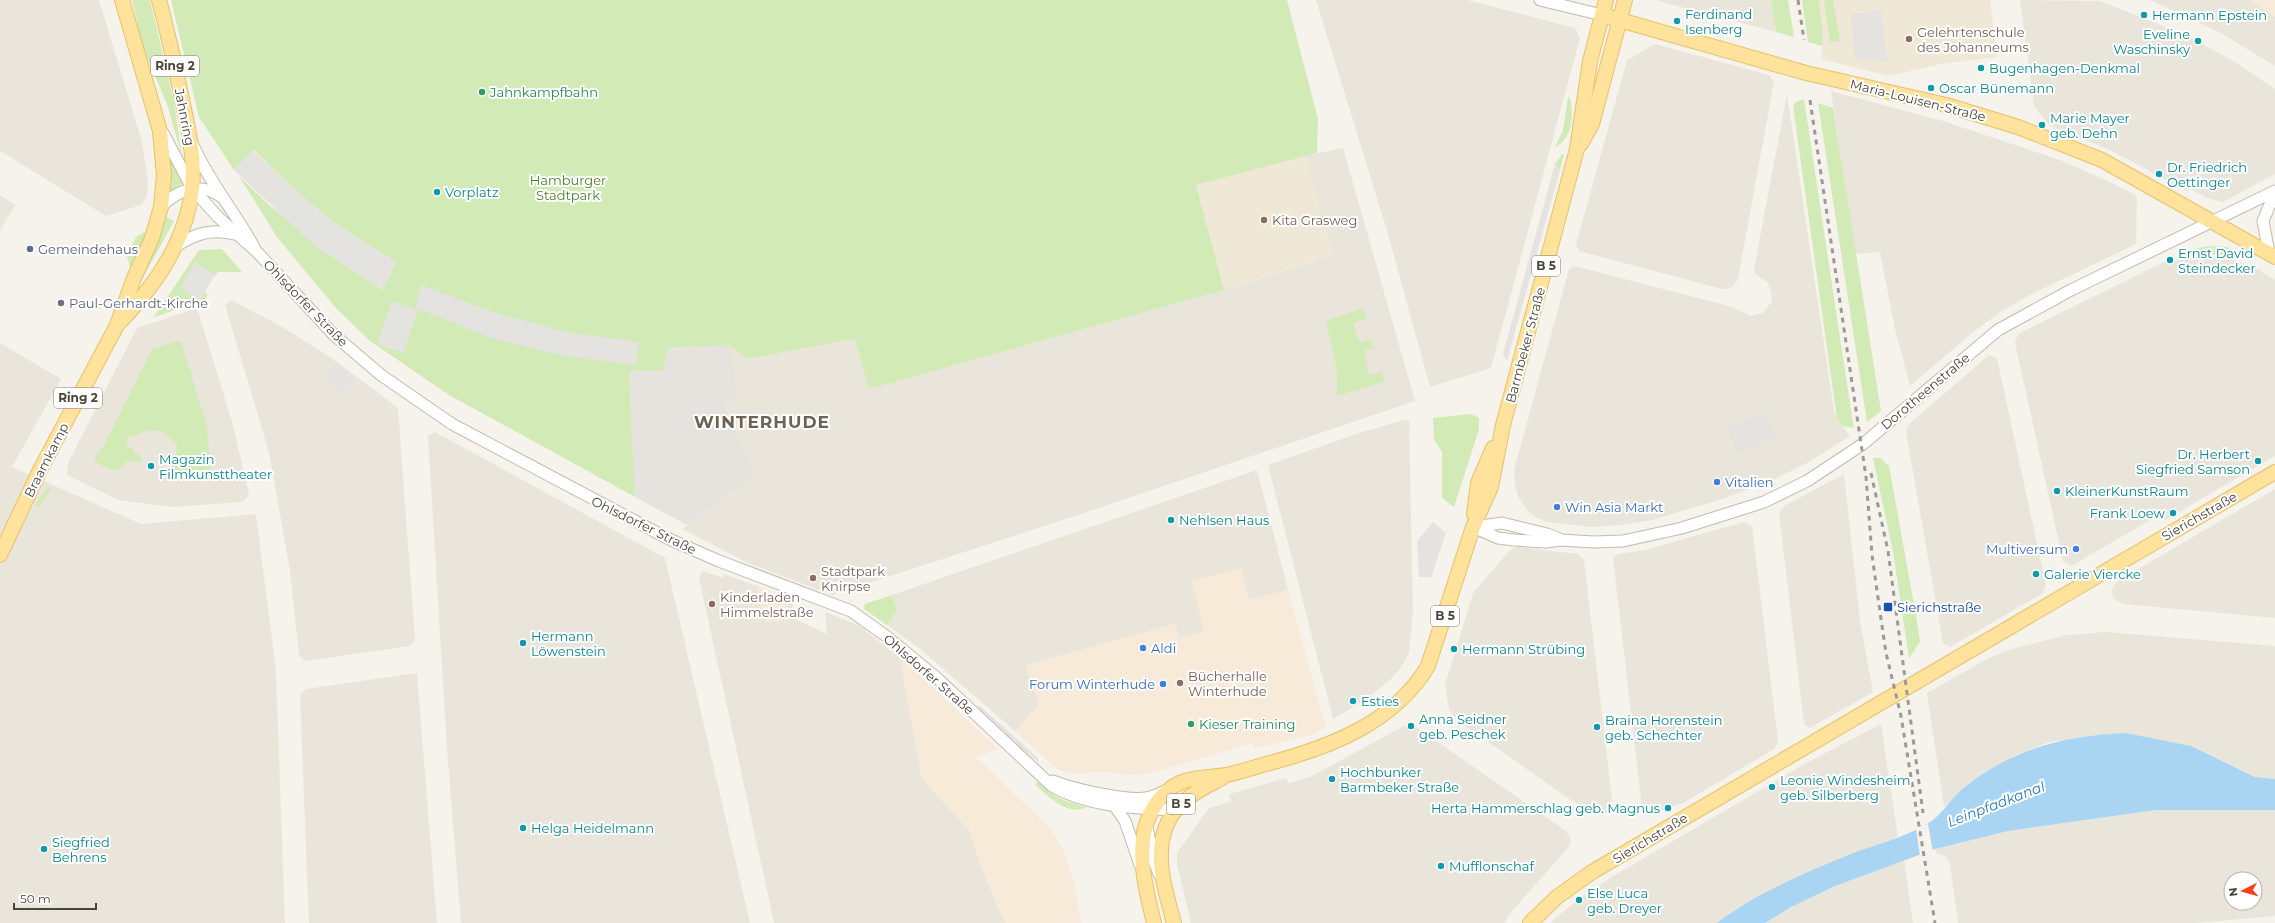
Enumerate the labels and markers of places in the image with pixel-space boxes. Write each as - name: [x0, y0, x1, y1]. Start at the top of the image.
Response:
- place label: Ferdinand Isenberg: [1685, 6, 1752, 37]
- place label: Hermann Epstein: [2152, 7, 2267, 23]
- marker: Hermann Epstein: [2139, 10, 2149, 20]
- marker: Ferdinand Isenberg: [1672, 16, 1682, 26]
- place label: Gelehrtenschule des Johanneums: [1917, 24, 2029, 55]
- place label: Eveline Waschinsky: [2113, 26, 2191, 57]
- marker: Gelehrtenschule des Johanneums: [1904, 34, 1914, 44]
- marker: Eveline Waschinsky: [2193, 36, 2203, 46]
- place label: Bugenhagen-Denkmal: [1989, 60, 2140, 76]
- marker: Bugenhagen-Denkmal: [1976, 63, 1986, 73]
- place label: Oscar Bünemann: [1939, 80, 2054, 96]
- marker: Oscar Bünemann: [1926, 83, 1936, 93]
- place label: Jahnkampfbahn: [489, 84, 598, 100]
- marker: Jahnkampfbahn: [477, 87, 487, 97]
- place label: Marie Mayer geb. Dehn: [2050, 110, 2130, 141]
- marker: Marie Mayer geb. Dehn: [2037, 120, 2047, 130]
- place label: Dr. Friedrich Oettinger: [2167, 159, 2247, 190]
- marker: Dr. Friedrich Oettinger: [2154, 169, 2164, 179]
- place label: Vorplatz: [445, 184, 499, 200]
- marker: Vorplatz: [432, 187, 442, 197]
- place label: Kita Grasweg: [1272, 212, 1357, 228]
- marker: Kita Grasweg: [1259, 215, 1269, 225]
- place label: Gemeindehaus: [38, 241, 138, 257]
- marker: Gemeindehaus: [25, 244, 35, 254]
- place label: Ernst David Steindecker: [2178, 245, 2256, 276]
- marker: Ernst David Steindecker: [2165, 255, 2175, 265]
- place label: Paul-Gerhardt-Kirche: [69, 295, 208, 311]
- marker: Paul-Gerhardt-Kirche: [56, 298, 66, 308]
- place label: Dr. Herbert Siegfried Samson: [2136, 446, 2250, 477]
- place label: Magazin Filmkunsttheater: [159, 451, 272, 482]
- marker: Dr. Herbert Siegfried Samson: [2253, 456, 2263, 466]
- marker: Magazin Filmkunsttheater: [146, 461, 156, 471]
- place label: Vitalien: [1725, 474, 1774, 490]
- marker: Vitalien: [1712, 477, 1722, 487]
- place label: KleinerKunstRaum: [2065, 483, 2188, 499]
- marker: KleinerKunstRaum: [2052, 486, 2062, 496]
- place label: Win Asia Markt: [1565, 499, 1663, 515]
- marker: Win Asia Markt: [1552, 502, 1562, 512]
- place label: Frank Loew: [2090, 505, 2166, 521]
- marker: Frank Loew: [2168, 508, 2178, 518]
- place label: Nehlsen Haus: [1179, 512, 1269, 528]
- marker: Nehlsen Haus: [1166, 515, 1176, 525]
- place label: Multiversum: [1986, 541, 2068, 557]
- marker: Multiversum: [2071, 544, 2081, 554]
- place label: Stadtpark Knirpse: [821, 563, 885, 594]
- place label: Galerie Viercke: [2044, 566, 2141, 582]
- marker: Galerie Viercke: [2031, 569, 2041, 579]
- marker: Stadtpark Knirpse: [808, 573, 818, 583]
- place label: Kinderladen Himmelstraße: [720, 589, 814, 620]
- marker: Kinderladen Himmelstraße: [707, 599, 717, 609]
- place label: Sierichstraße: [1897, 599, 1982, 615]
- marker: Sierichstraße: [1882, 601, 1894, 613]
- place label: Hermann Löwenstein: [531, 628, 606, 659]
- marker: Hermann Löwenstein: [518, 638, 528, 648]
- place label: Aldi: [1151, 640, 1176, 656]
- place label: Hermann Strübing: [1462, 641, 1585, 657]
- marker: Aldi: [1138, 643, 1148, 653]
- marker: Hermann Strübing: [1449, 644, 1459, 654]
- place label: Bücherhalle Winterhude: [1188, 668, 1267, 699]
- place label: Forum Winterhude: [1029, 676, 1155, 692]
- marker: Bücherhalle Winterhude: [1175, 678, 1185, 688]
- marker: Forum Winterhude: [1158, 679, 1168, 689]
- place label: Esties: [1361, 693, 1399, 709]
- marker: Esties: [1348, 696, 1358, 706]
- place label: Anna Seidner geb. Peschek: [1419, 711, 1507, 742]
- place label: Braina Horenstein geb. Schechter: [1605, 712, 1722, 743]
- place label: Kieser Training: [1199, 716, 1296, 732]
- marker: Kieser Training: [1186, 719, 1196, 729]
- marker: Anna Seidner geb. Peschek: [1406, 721, 1416, 731]
- marker: Braina Horenstein geb. Schechter: [1592, 722, 1602, 732]
- place label: Hochbunker Barmbeker Straße: [1340, 764, 1459, 795]
- place label: Leonie Windesheim geb. Silberberg: [1780, 772, 1911, 803]
- marker: Hochbunker Barmbeker Straße: [1327, 774, 1337, 784]
- marker: Leonie Windesheim geb. Silberberg: [1767, 782, 1777, 792]
- place label: Herta Hammerschlag geb. Magnus: [1431, 800, 1660, 816]
- marker: Herta Hammerschlag geb. Magnus: [1663, 803, 1673, 813]
- place label: Helga Heidelmann: [531, 820, 654, 836]
- marker: Helga Heidelmann: [518, 823, 528, 833]
- place label: Siegfried Behrens: [52, 834, 110, 865]
- marker: Siegfried Behrens: [39, 844, 49, 854]
- place label: Mufflonschaf: [1449, 858, 1534, 874]
- marker: Mufflonschaf: [1436, 861, 1446, 871]
- place label: Else Luca geb. Dreyer: [1587, 885, 1662, 916]
- marker: Else Luca geb. Dreyer: [1574, 895, 1584, 905]

